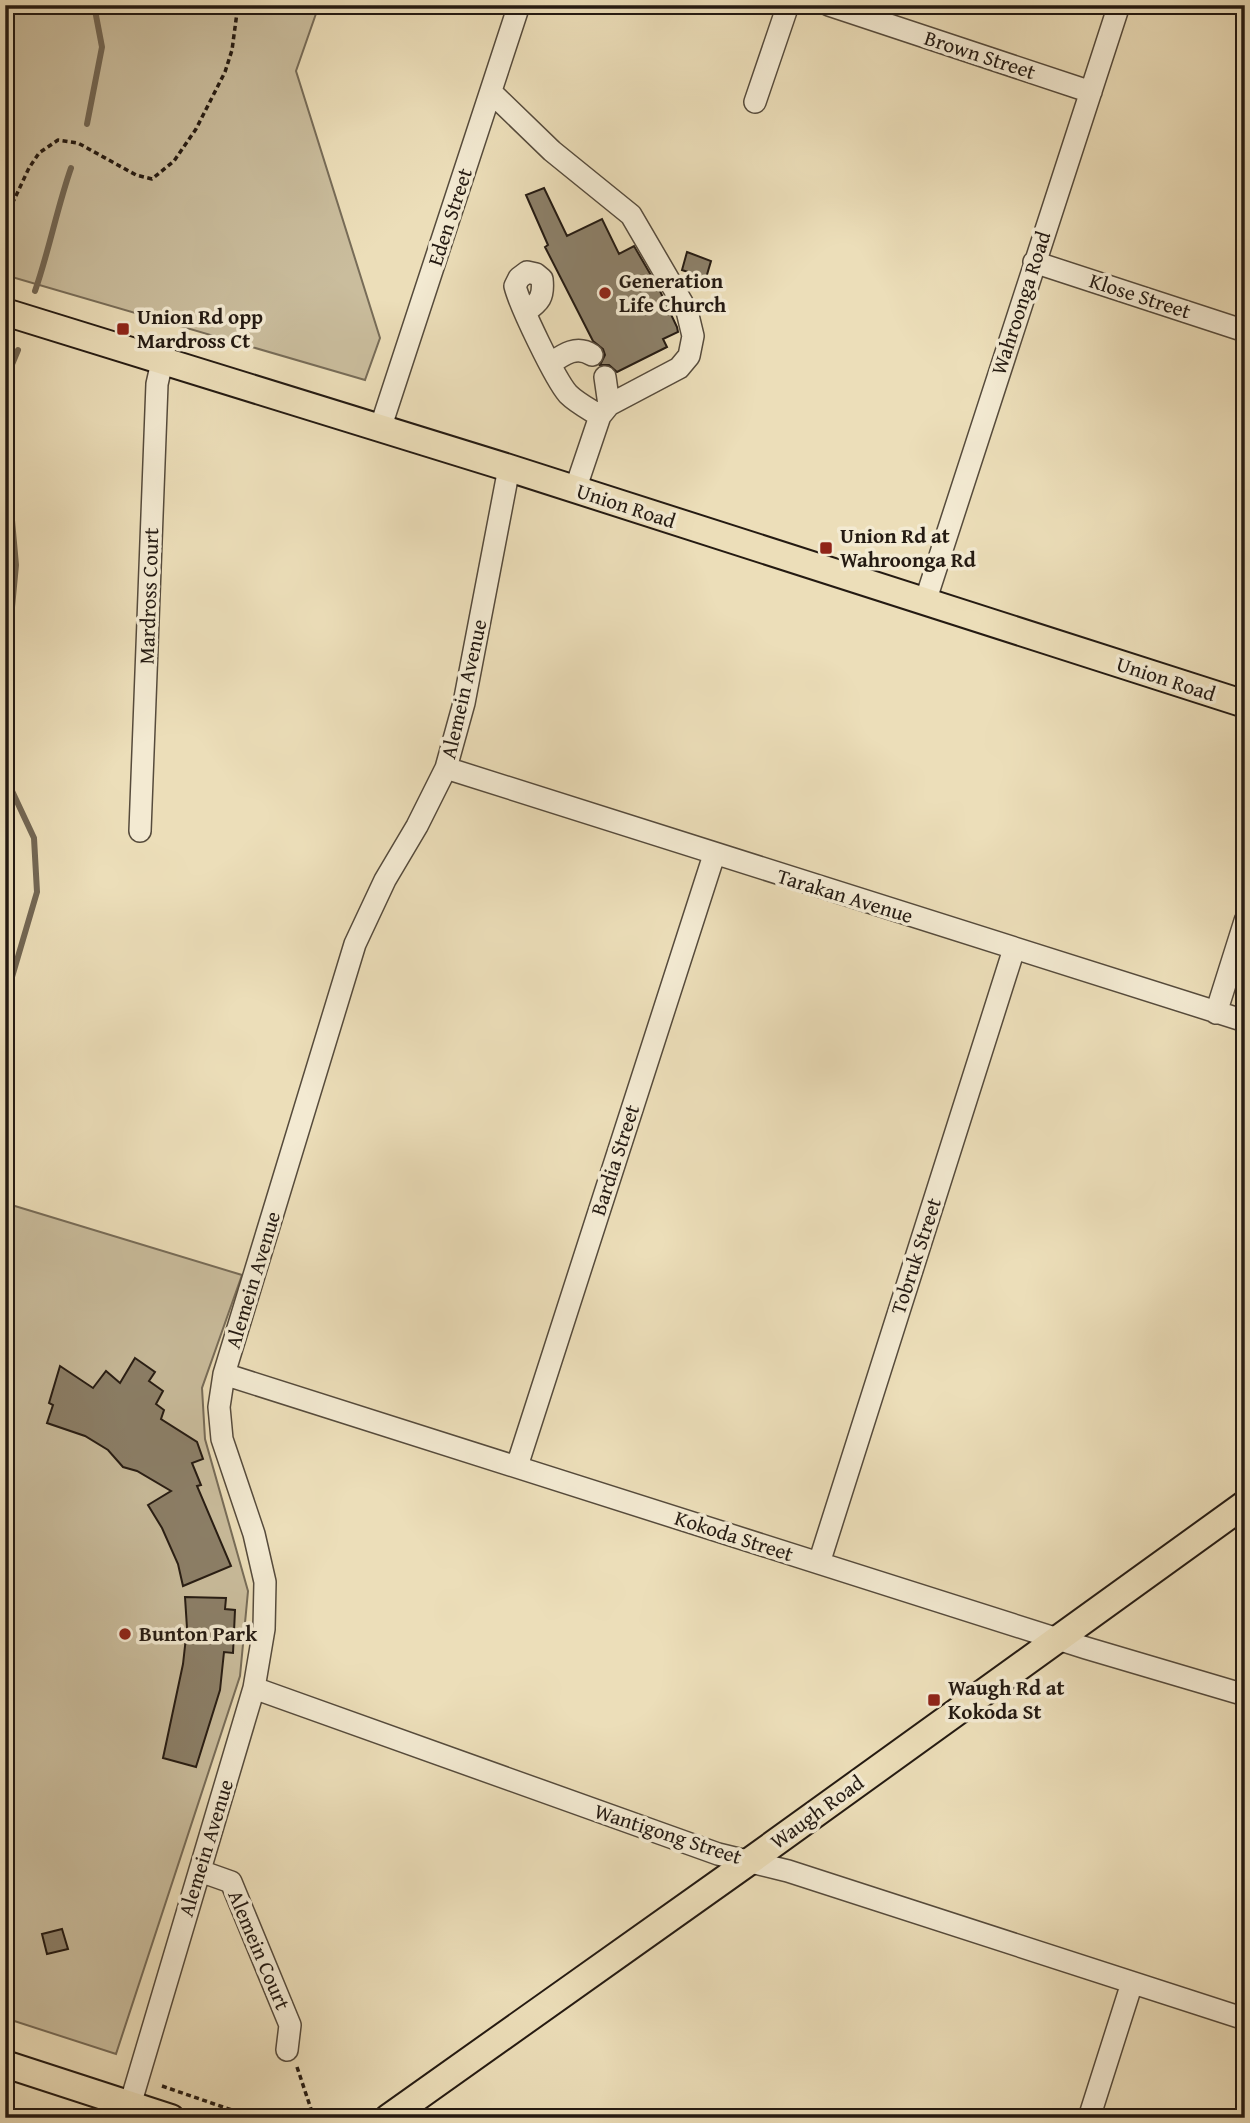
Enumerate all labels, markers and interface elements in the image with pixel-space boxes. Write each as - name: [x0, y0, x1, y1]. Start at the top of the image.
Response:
- street label: Brown Street: [921, 22, 1040, 87]
- street label: Eden Street: [419, 163, 480, 270]
- street label: Wahroonga Road: [983, 226, 1059, 379]
- place label: Generation Life Church: [619, 265, 727, 320]
- street label: Klose Street: [1085, 265, 1195, 327]
- marker: Generation Life Church: [597, 285, 613, 301]
- place label: Union Rd opp Mardross Ct: [137, 301, 263, 356]
- marker: Union Rd opp Mardross Ct: [115, 321, 131, 337]
- street label: Union Road: [573, 475, 680, 536]
- place label: Union Rd at Wahroonga Rd: [840, 520, 976, 575]
- street label: Mardross Court: [131, 527, 166, 665]
- marker: Union Rd at Wahroonga Rd: [818, 540, 834, 556]
- street label: Alemein Avenue: [432, 616, 495, 762]
- street label: Union Road: [1113, 648, 1220, 709]
- street label: Tarakan Avenue: [773, 860, 917, 931]
- street label: Bardia Street: [582, 1100, 647, 1219]
- street label: Tobruk Street: [882, 1193, 949, 1318]
- street label: Alemein Avenue: [217, 1207, 288, 1352]
- street label: Kokoda Street: [671, 1502, 798, 1569]
- place label: Bunton Park: [139, 1618, 258, 1649]
- marker: Bunton Park: [117, 1626, 133, 1642]
- place label: Waugh Rd at Kokoda St: [948, 1672, 1064, 1727]
- marker: Waugh Rd at Kokoda St: [926, 1692, 942, 1708]
- street label: Waugh Road: [763, 1767, 871, 1856]
- street label: Alemein Avenue: [170, 1775, 241, 1920]
- street label: Wantigong Street: [591, 1795, 746, 1872]
- street label: Alemein Court: [220, 1885, 299, 2015]

